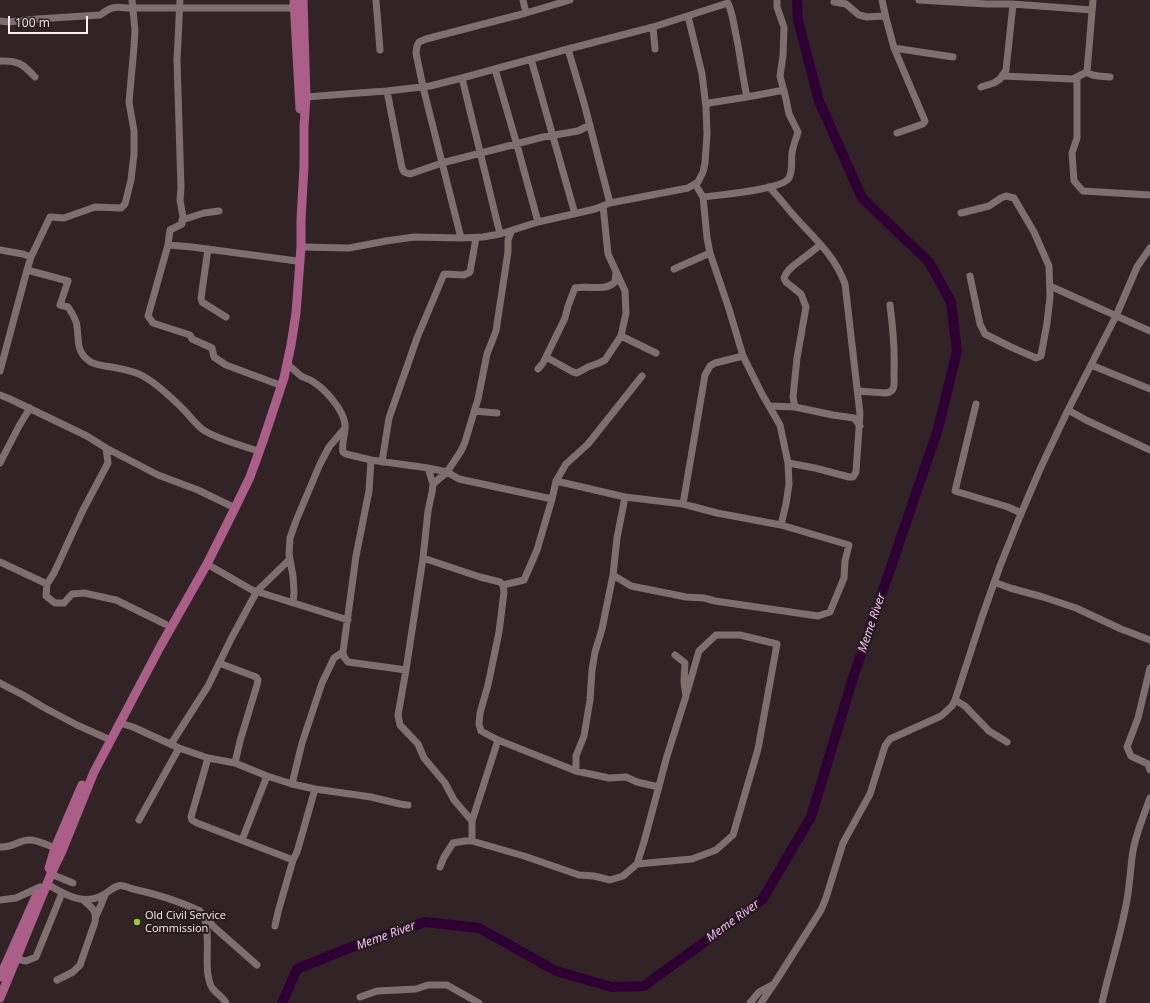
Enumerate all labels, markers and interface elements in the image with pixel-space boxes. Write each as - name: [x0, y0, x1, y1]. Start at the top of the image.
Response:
- scale bar: [10, 8, 90, 34]
- text: 100 m: [15, 14, 50, 31]
- water label: Meme River: [855, 591, 889, 655]
- water label: Meme River: [704, 897, 762, 945]
- place label: Old Civil Service Commission: [145, 909, 226, 935]
- marker: Old Civil Service Commission: [132, 917, 142, 927]
- water label: Meme River: [355, 919, 417, 953]

